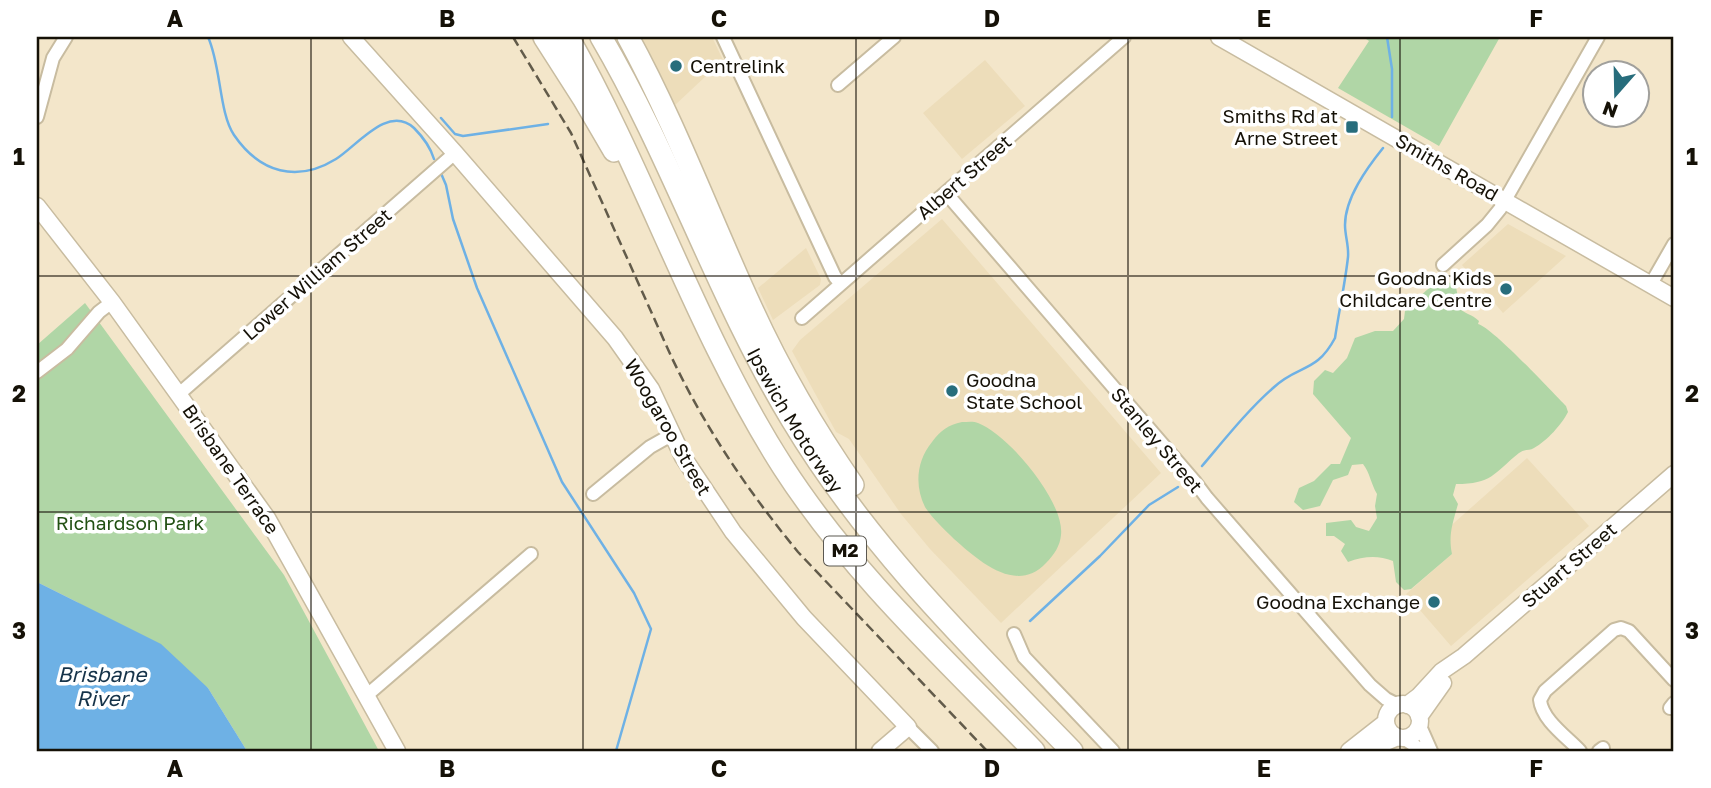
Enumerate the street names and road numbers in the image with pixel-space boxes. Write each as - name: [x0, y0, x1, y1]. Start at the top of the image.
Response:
- street label: Smiths Road: [1392, 128, 1503, 205]
- street label: Albert Street: [912, 129, 1016, 224]
- street label: Lower William Street: [238, 203, 396, 344]
- street label: Ipswich Motorway: [743, 344, 849, 497]
- street label: Woogaroo Street: [620, 354, 717, 499]
- street label: Stanley Street: [1107, 383, 1208, 497]
- street label: Brisbane Terrace: [178, 399, 285, 538]
- street label: Stuart Street: [1517, 517, 1621, 612]
- road number: M2: [824, 536, 866, 566]

